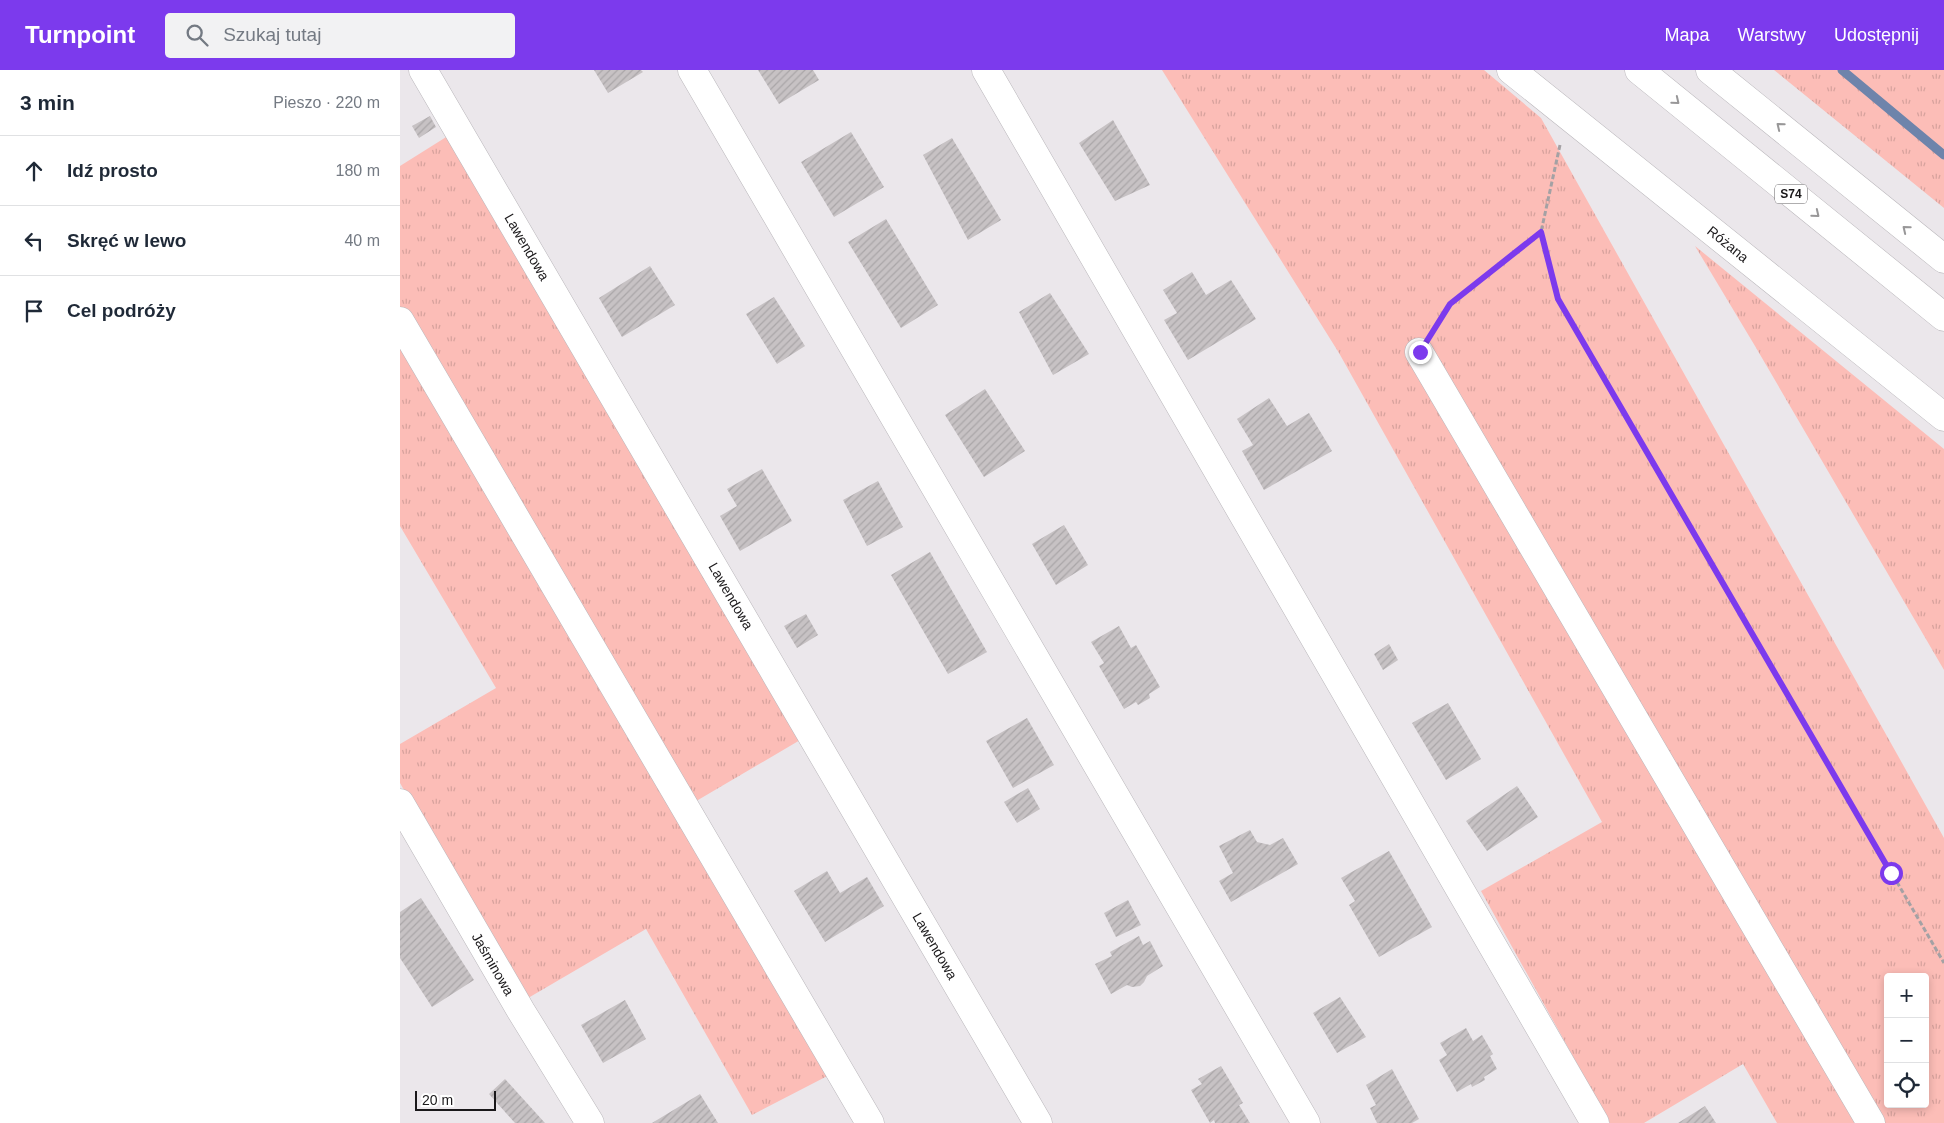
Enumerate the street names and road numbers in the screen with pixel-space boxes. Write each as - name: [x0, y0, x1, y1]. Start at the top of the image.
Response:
- road number: S74: [1775, 185, 1807, 204]
- street label: Lawendowa: [501, 211, 553, 284]
- street label: Różana: [1704, 223, 1752, 266]
- street label: Lawendowa: [705, 560, 757, 633]
- street label: Lawendowa: [909, 910, 961, 983]
- street label: Jaśminowa: [469, 930, 518, 999]

